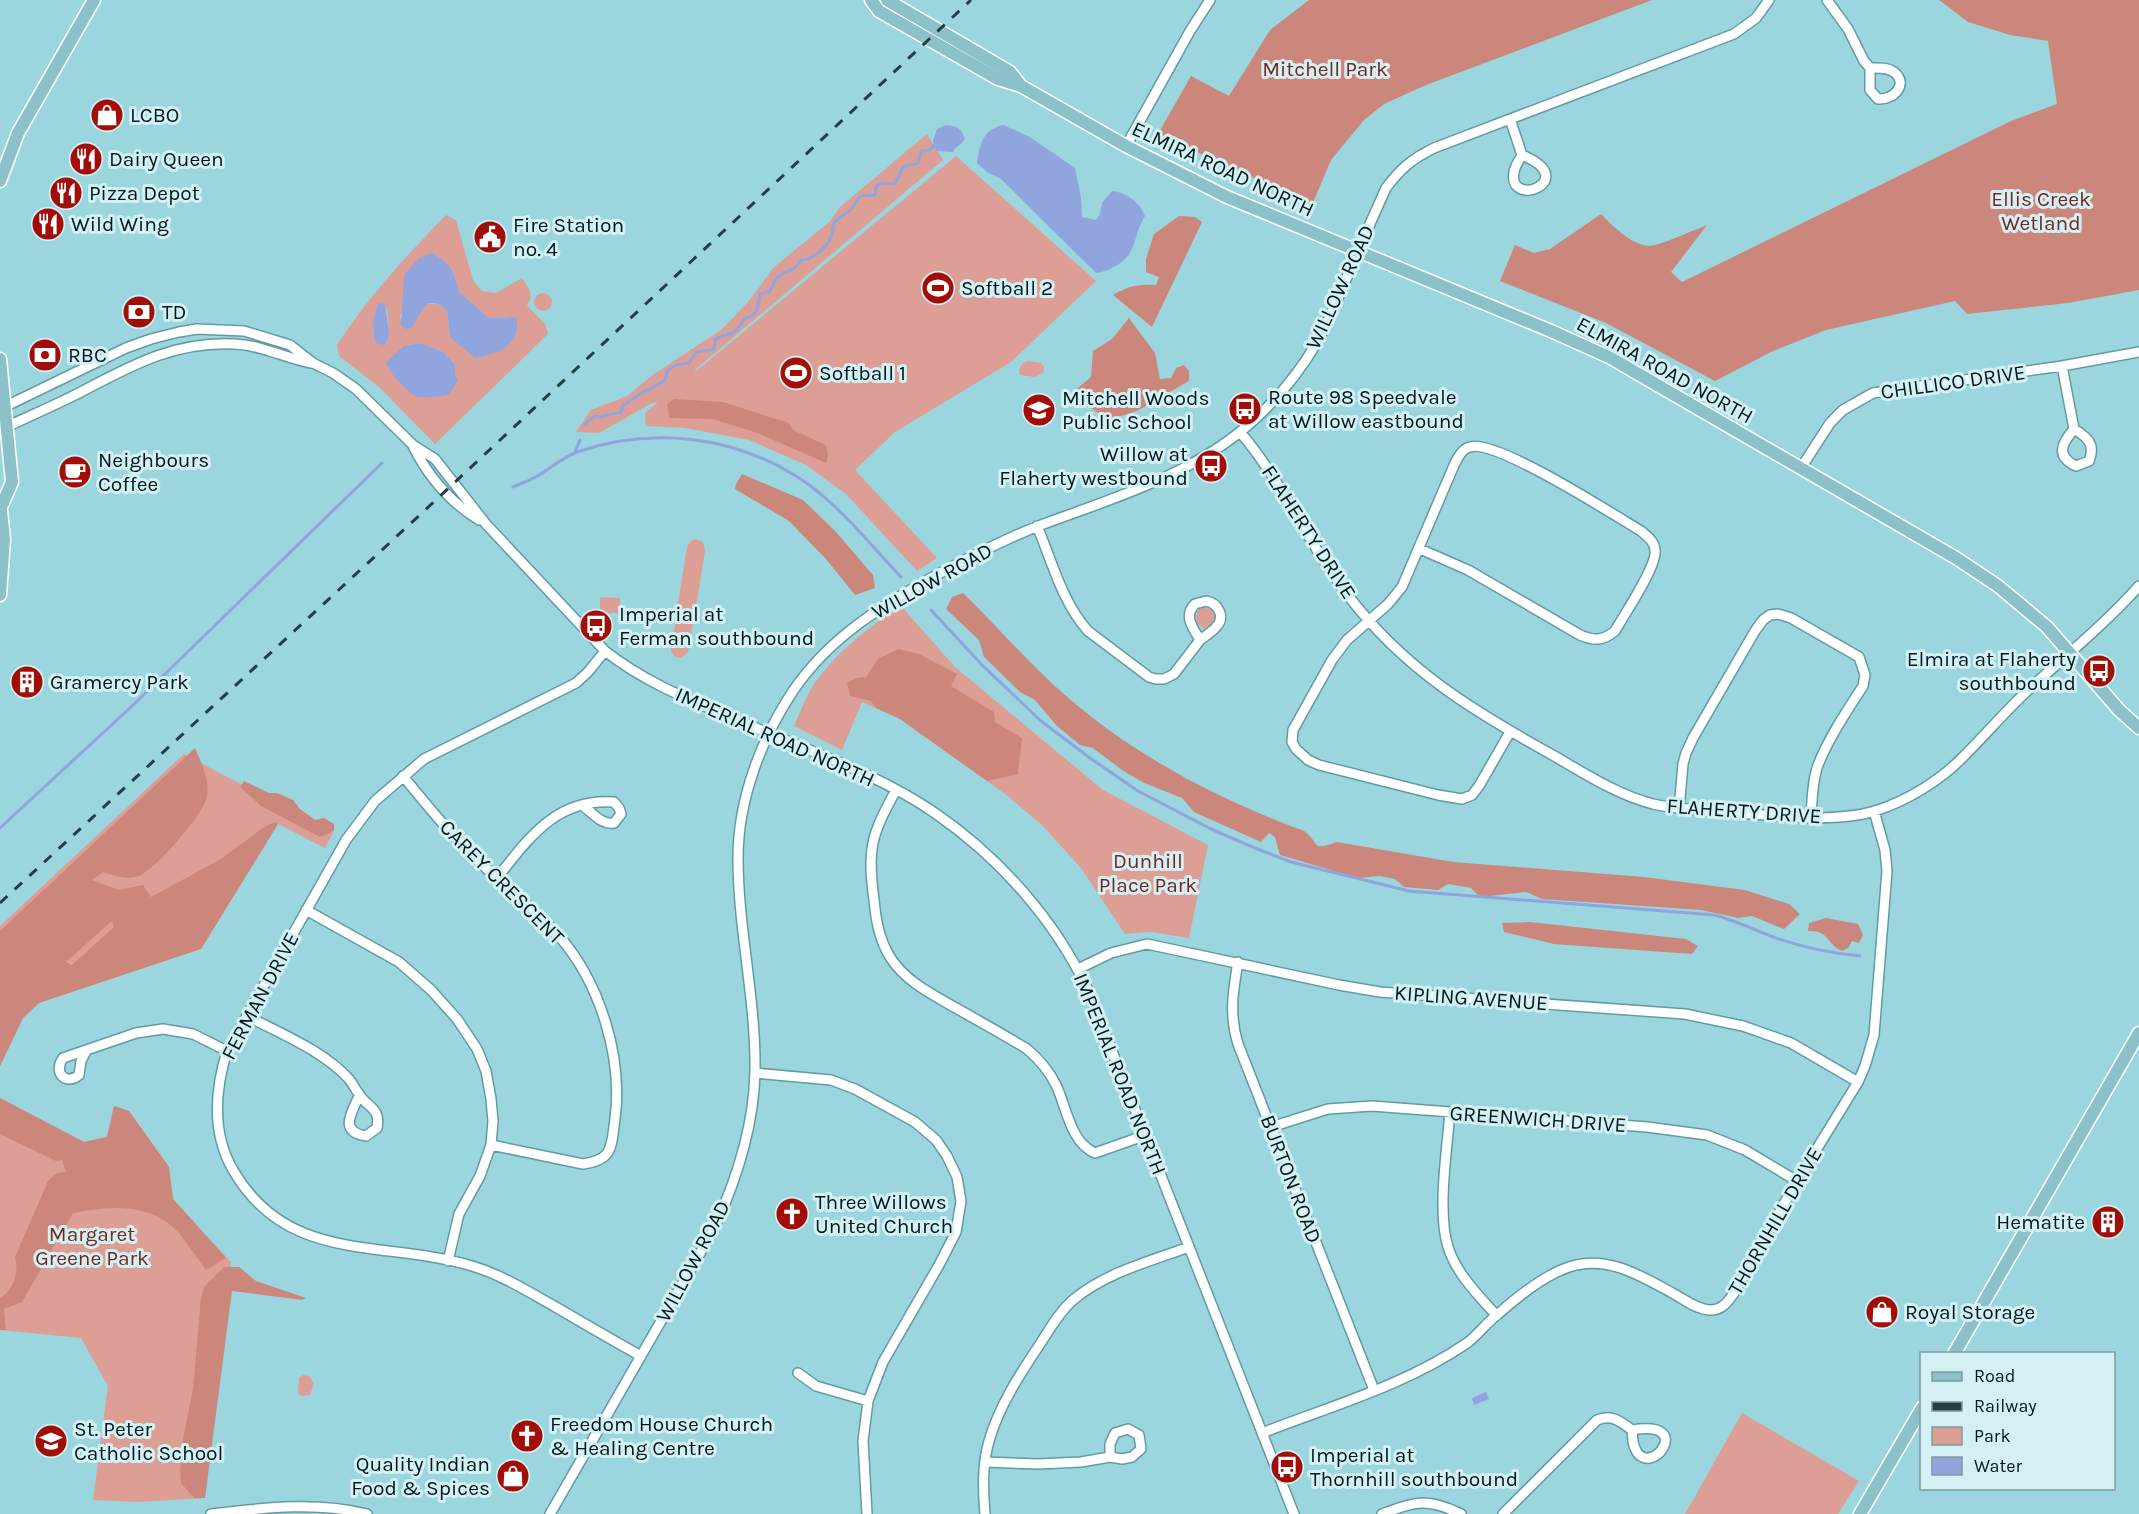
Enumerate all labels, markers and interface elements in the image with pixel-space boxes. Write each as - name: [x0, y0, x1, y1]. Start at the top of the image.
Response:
- park label: Mitchell Park: [1262, 57, 1388, 81]
- shop icon: LCBO: [89, 97, 125, 133]
- place label: LCBO: [130, 103, 179, 127]
- street label: ELMIRA ROAD NORTH: [1128, 116, 1318, 222]
- restaurant icon: Dairy Queen: [68, 141, 104, 177]
- place label: Dairy Queen: [109, 147, 224, 171]
- restaurant icon: Pizza Depot: [48, 175, 84, 211]
- place label: Pizza Depot: [89, 181, 200, 205]
- park label: Ellis Creek Wetland: [1991, 187, 2091, 235]
- restaurant icon: Wild Wing: [30, 206, 66, 242]
- place label: Wild Wing: [71, 212, 169, 236]
- place label: Fire Station no. 4: [513, 213, 624, 261]
- public building icon: Fire Station no. 4: [472, 219, 508, 255]
- street label: WILLOW ROAD: [1301, 221, 1379, 353]
- sports icon: Softball 2: [920, 270, 956, 306]
- place label: Softball 2: [961, 276, 1053, 300]
- bank icon: TD: [121, 294, 157, 330]
- place label: TD: [162, 300, 186, 324]
- street label: ELMIRA ROAD NORTH: [1573, 312, 1757, 428]
- bank icon: RBC: [27, 337, 63, 373]
- place label: RBC: [68, 343, 107, 367]
- sports icon: Softball 1: [778, 355, 814, 391]
- street label: CHILLICO DRIVE: [1879, 360, 2027, 404]
- place label: Softball 1: [819, 361, 906, 385]
- place label: Route 98 Speedvale at Willow eastbound: [1268, 385, 1464, 433]
- place label: Mitchell Woods Public School: [1062, 386, 1210, 434]
- bus stop icon: Route 98 Speedvale at Willow eastbound: [1227, 391, 1263, 427]
- school or university icon: Mitchell Woods Public School: [1021, 392, 1057, 428]
- place label: Willow at Flaherty westbound: [999, 442, 1188, 490]
- place label: Neighbours Coffee: [98, 448, 209, 496]
- bus stop icon: Willow at Flaherty westbound: [1193, 448, 1229, 484]
- cafe icon: Neighbours Coffee: [57, 454, 93, 490]
- street label: FLAHERTY DRIVE: [1257, 461, 1361, 603]
- street label: WILLOW ROAD: [868, 538, 996, 624]
- place label: Imperial at Ferman southbound: [619, 602, 814, 650]
- bus stop icon: Imperial at Ferman southbound: [578, 608, 614, 644]
- place label: Elmira at Flaherty southbound: [1907, 647, 2076, 695]
- bus stop icon: Elmira at Flaherty southbound: [2081, 653, 2117, 689]
- building icon: Gramercy Park: [9, 664, 45, 700]
- place label: Gramercy Park: [50, 670, 189, 694]
- street label: IMPERIAL ROAD NORTH: [672, 682, 878, 792]
- street label: FLAHERTY DRIVE: [1666, 794, 1822, 828]
- street label: CAREY CRESCENT: [435, 815, 569, 949]
- park label: Dunhill Place Park: [1099, 849, 1197, 897]
- street label: FERMAN DRIVE: [216, 928, 304, 1064]
- street label: IMPERIAL ROAD NORTH: [1069, 970, 1171, 1178]
- street label: KIPLING AVENUE: [1393, 981, 1549, 1015]
- street label: GREENWICH DRIVE: [1449, 1101, 1627, 1137]
- street label: BURTON ROAD: [1256, 1112, 1326, 1246]
- street label: THORNHILL DRIVE: [1723, 1143, 1827, 1299]
- place label: Three Willows United Church: [815, 1190, 953, 1238]
- street label: WILLOW ROAD: [651, 1196, 735, 1326]
- church icon: Three Willows United Church: [774, 1196, 810, 1232]
- building icon: Hematite: [2090, 1204, 2126, 1240]
- place label: Hematite: [1996, 1210, 2085, 1234]
- park label: Margaret Greene Park: [35, 1222, 149, 1270]
- shop icon: Royal Storage: [1864, 1294, 1900, 1330]
- place label: Royal Storage: [1905, 1300, 2035, 1324]
- legend: [1920, 1352, 2115, 1490]
- text: Road: [1974, 1365, 2015, 1387]
- text: Railway: [1974, 1395, 2037, 1417]
- place label: Freedom House Church & Healing Centre: [550, 1412, 773, 1460]
- place label: St. Peter Catholic School: [74, 1417, 223, 1465]
- church icon: Freedom House Church & Healing Centre: [509, 1418, 545, 1454]
- school or university icon: St. Peter Catholic School: [33, 1423, 69, 1459]
- text: Park: [1974, 1425, 2011, 1447]
- place label: Imperial at Thornhill southbound: [1310, 1443, 1518, 1491]
- bus stop icon: Imperial at Thornhill southbound: [1269, 1449, 1305, 1485]
- place label: Quality Indian Food & Spices: [351, 1452, 490, 1500]
- text: Water: [1974, 1455, 2022, 1477]
- shop icon: Quality Indian Food & Spices: [495, 1458, 531, 1494]

